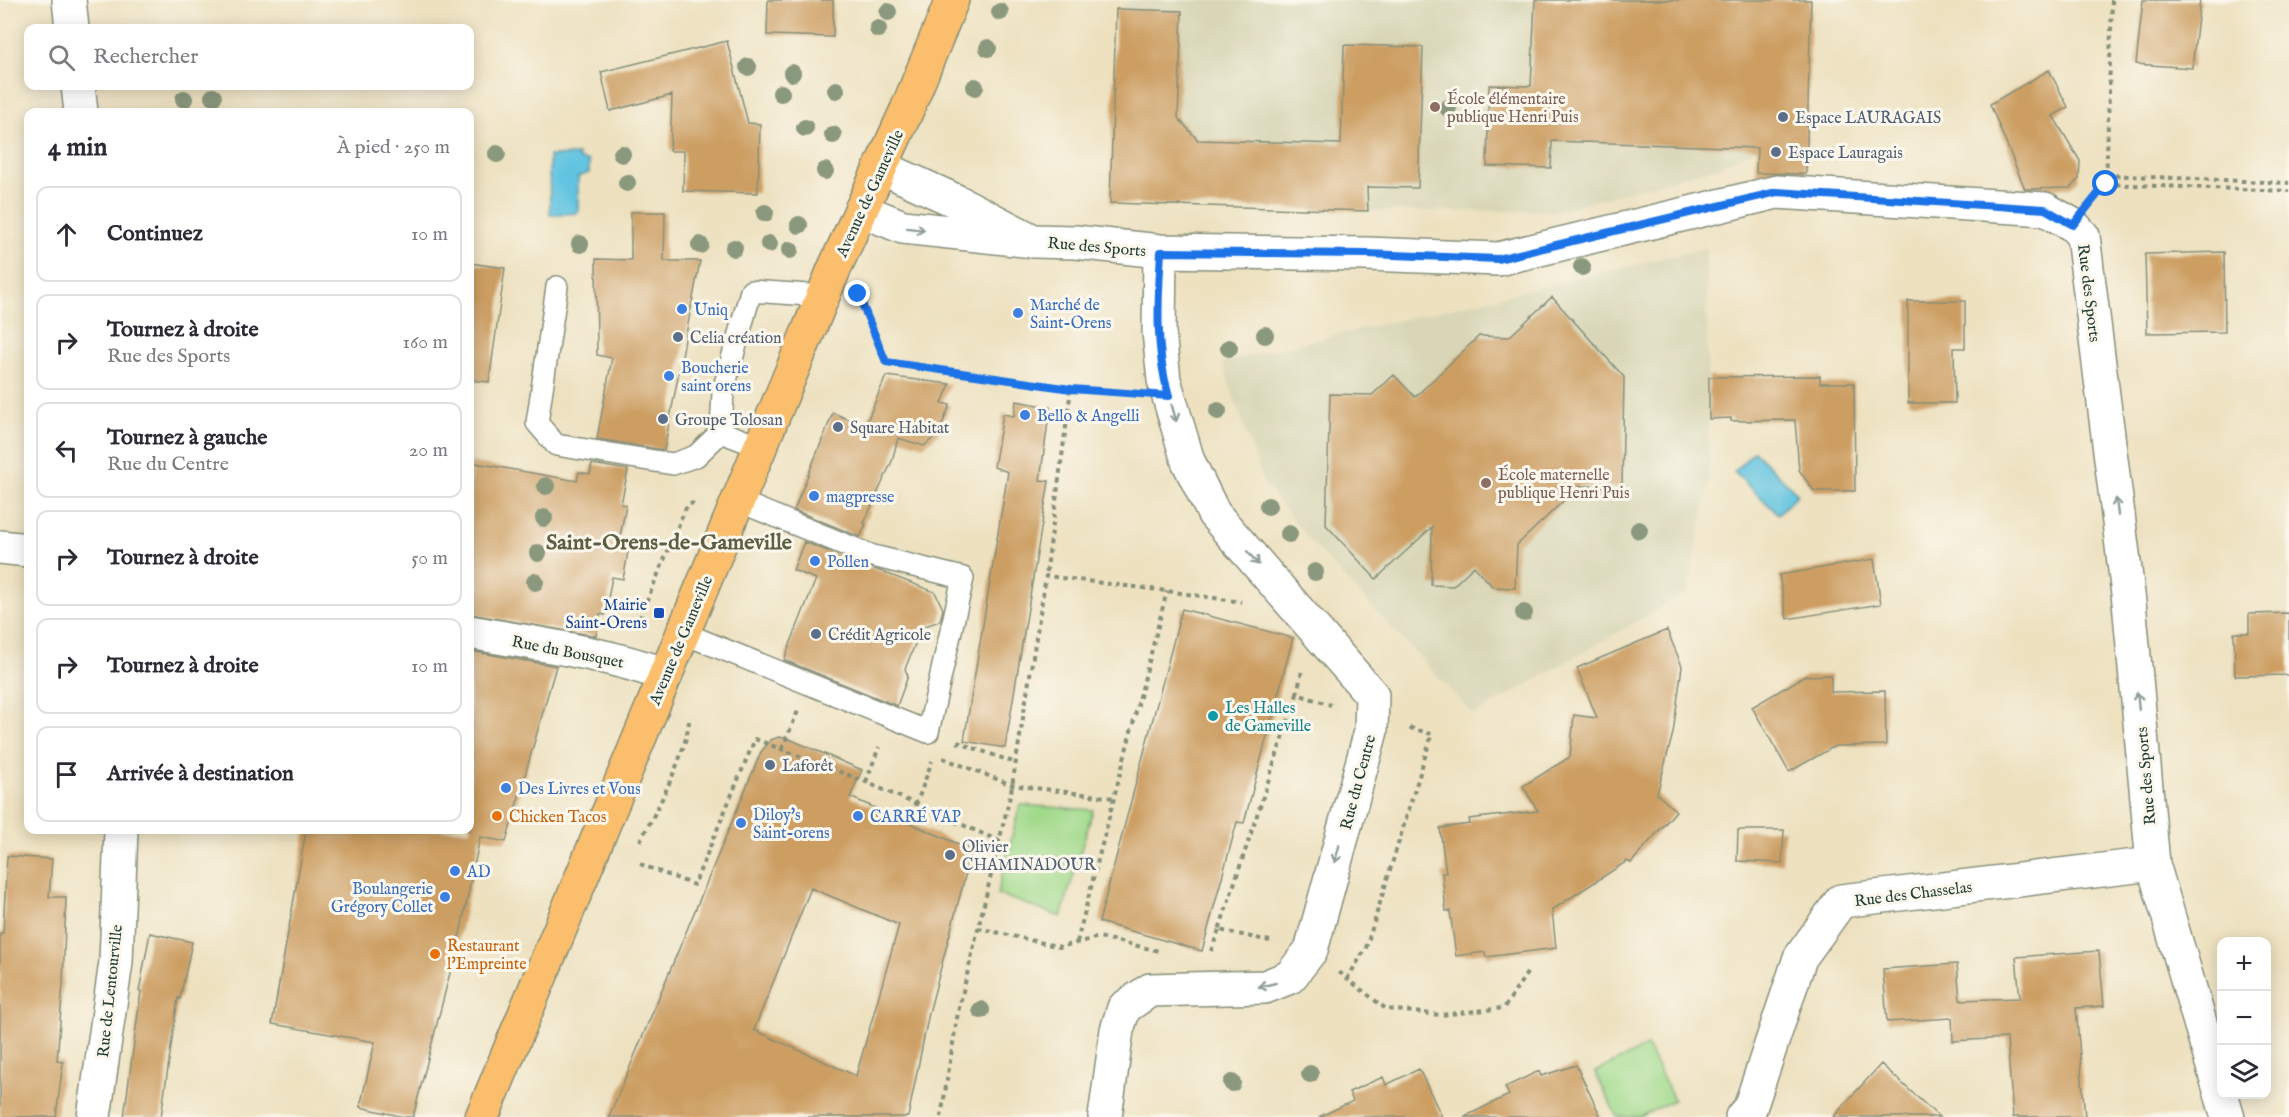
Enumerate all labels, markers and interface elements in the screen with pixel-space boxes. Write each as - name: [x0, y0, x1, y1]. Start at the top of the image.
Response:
- search box: [24, 24, 474, 90]
- icon: search: [45, 41, 78, 74]
- text: Rechercher: [93, 43, 198, 71]
- place label: École élémentaire publique Henri Puis: [1447, 88, 1579, 128]
- marker: École élémentaire publique Henri Puis: [1428, 100, 1442, 114]
- place label: Espace LAURAGAIS: [1795, 109, 1941, 129]
- marker: Espace LAURAGAIS: [1776, 110, 1790, 124]
- street label: Avenue de Gameville: [832, 127, 909, 262]
- text: 4 min: [48, 131, 107, 164]
- text: À pied · 250 m: [337, 135, 450, 160]
- place label: Espace Lauragais: [1788, 144, 1903, 164]
- marker: Espace Lauragais: [1769, 145, 1783, 159]
- route start: [2092, 170, 2118, 196]
- icon: ahead: [50, 218, 83, 251]
- text: Continuez: [107, 220, 203, 248]
- text: 10 m: [411, 222, 448, 247]
- one-way arrow: [905, 223, 925, 234]
- street label: Rue des Sports: [1047, 234, 1147, 262]
- street label: Rue des Sports: [2072, 243, 2104, 344]
- route end: [844, 280, 870, 306]
- place label: Marché de Saint-Orens: [1030, 296, 1112, 334]
- place label: Uniq: [694, 301, 729, 321]
- marker: Uniq: [675, 302, 689, 316]
- marker: Marché de Saint-Orens: [1011, 306, 1025, 320]
- text: Tournez à droite: [107, 316, 258, 344]
- icon: right: [50, 326, 83, 359]
- place label: Celia création: [690, 329, 782, 349]
- text: 160 m: [402, 330, 448, 355]
- marker: Celia création: [671, 330, 685, 344]
- text: Rue des Sports: [107, 344, 230, 369]
- place label: Boucherie saint orens: [681, 359, 752, 397]
- marker: Boucherie saint orens: [662, 369, 676, 383]
- one-way arrow: [1169, 403, 1180, 422]
- place label: Bello & Angelli: [1037, 407, 1140, 427]
- marker: Bello & Angelli: [1018, 408, 1032, 422]
- place label: Groupe Tolosan: [675, 411, 783, 431]
- marker: Groupe Tolosan: [656, 412, 670, 426]
- place label: Square Habitat: [850, 419, 950, 439]
- marker: Square Habitat: [831, 420, 845, 434]
- text: Tournez à gauche: [107, 424, 267, 452]
- icon: left: [50, 434, 83, 467]
- text: 20 m: [409, 438, 448, 463]
- text: Rue du Centre: [107, 452, 229, 477]
- place label: École maternelle publique Henri Puis: [1498, 464, 1630, 504]
- marker: École maternelle publique Henri Puis: [1479, 476, 1493, 490]
- place label: magpresse: [826, 488, 894, 508]
- marker: magpresse: [807, 489, 821, 503]
- one-way arrow: [2111, 498, 2122, 518]
- district label: Saint-Orens-de-Gameville: [546, 529, 792, 557]
- icon: right: [50, 542, 83, 575]
- text: Tournez à droite: [107, 544, 258, 572]
- text: 50 m: [411, 546, 448, 571]
- one-way arrow: [1246, 550, 1260, 565]
- place label: Pollen: [827, 553, 870, 573]
- marker: Pollen: [808, 554, 822, 568]
- street label: Avenue de Gameville: [645, 573, 718, 709]
- place label: Mairie Saint-Orens: [566, 596, 647, 634]
- marker: Mairie Saint-Orens: [652, 606, 666, 620]
- place label: Crédit Agricole: [828, 626, 931, 646]
- marker: Crédit Agricole: [809, 627, 823, 641]
- street label: Rue du Bousquet: [510, 632, 626, 674]
- icon: right: [50, 650, 83, 683]
- text: Tournez à droite: [107, 652, 258, 680]
- text: 10 m: [411, 654, 448, 679]
- one-way arrow: [2132, 692, 2143, 712]
- place label: Les Halles de Gameville: [1225, 699, 1311, 737]
- marker: Les Halles de Gameville: [1206, 709, 1220, 723]
- street label: Rue des Sports: [2133, 725, 2161, 826]
- street label: Rue du Centre: [1337, 733, 1381, 832]
- place label: Laforêt: [782, 757, 834, 777]
- icon: arrive: [50, 758, 83, 791]
- marker: Laforêt: [763, 758, 777, 772]
- text: Arrivée à destination: [107, 760, 294, 788]
- place label: Des Livres et Vous: [518, 780, 641, 800]
- marker: Des Livres et Vous: [499, 781, 513, 795]
- place label: Diloy's Saint-orens: [753, 806, 830, 844]
- place label: CARRÉ VAP: [870, 806, 961, 828]
- place label: Chicken Tacos: [509, 808, 607, 828]
- marker: Chicken Tacos: [490, 809, 504, 823]
- marker: CARRÉ VAP: [851, 809, 865, 823]
- marker: Diloy's Saint-orens: [734, 816, 748, 830]
- place label: Olivier CHAMINADOUR: [962, 838, 1097, 876]
- one-way arrow: [1331, 844, 1343, 863]
- marker: Olivier CHAMINADOUR: [943, 848, 957, 862]
- place label: AD: [466, 863, 491, 883]
- marker: AD: [448, 864, 462, 878]
- street label: Rue des Chasselas: [1853, 878, 1974, 912]
- place label: Boulangerie Grégory Collet: [331, 880, 434, 918]
- marker: Boulangerie Grégory Collet: [438, 890, 452, 904]
- street label: Rue de Lentourville: [94, 924, 128, 1059]
- place label: Restaurant l'Empreinte: [447, 937, 527, 975]
- map controls: [2217, 937, 2271, 1099]
- button: +: [2217, 937, 2271, 991]
- marker: Restaurant l'Empreinte: [428, 947, 442, 961]
- one-way arrow: [1258, 979, 1277, 991]
- button: −: [2217, 991, 2271, 1045]
- button: layers: [2217, 1045, 2271, 1099]

